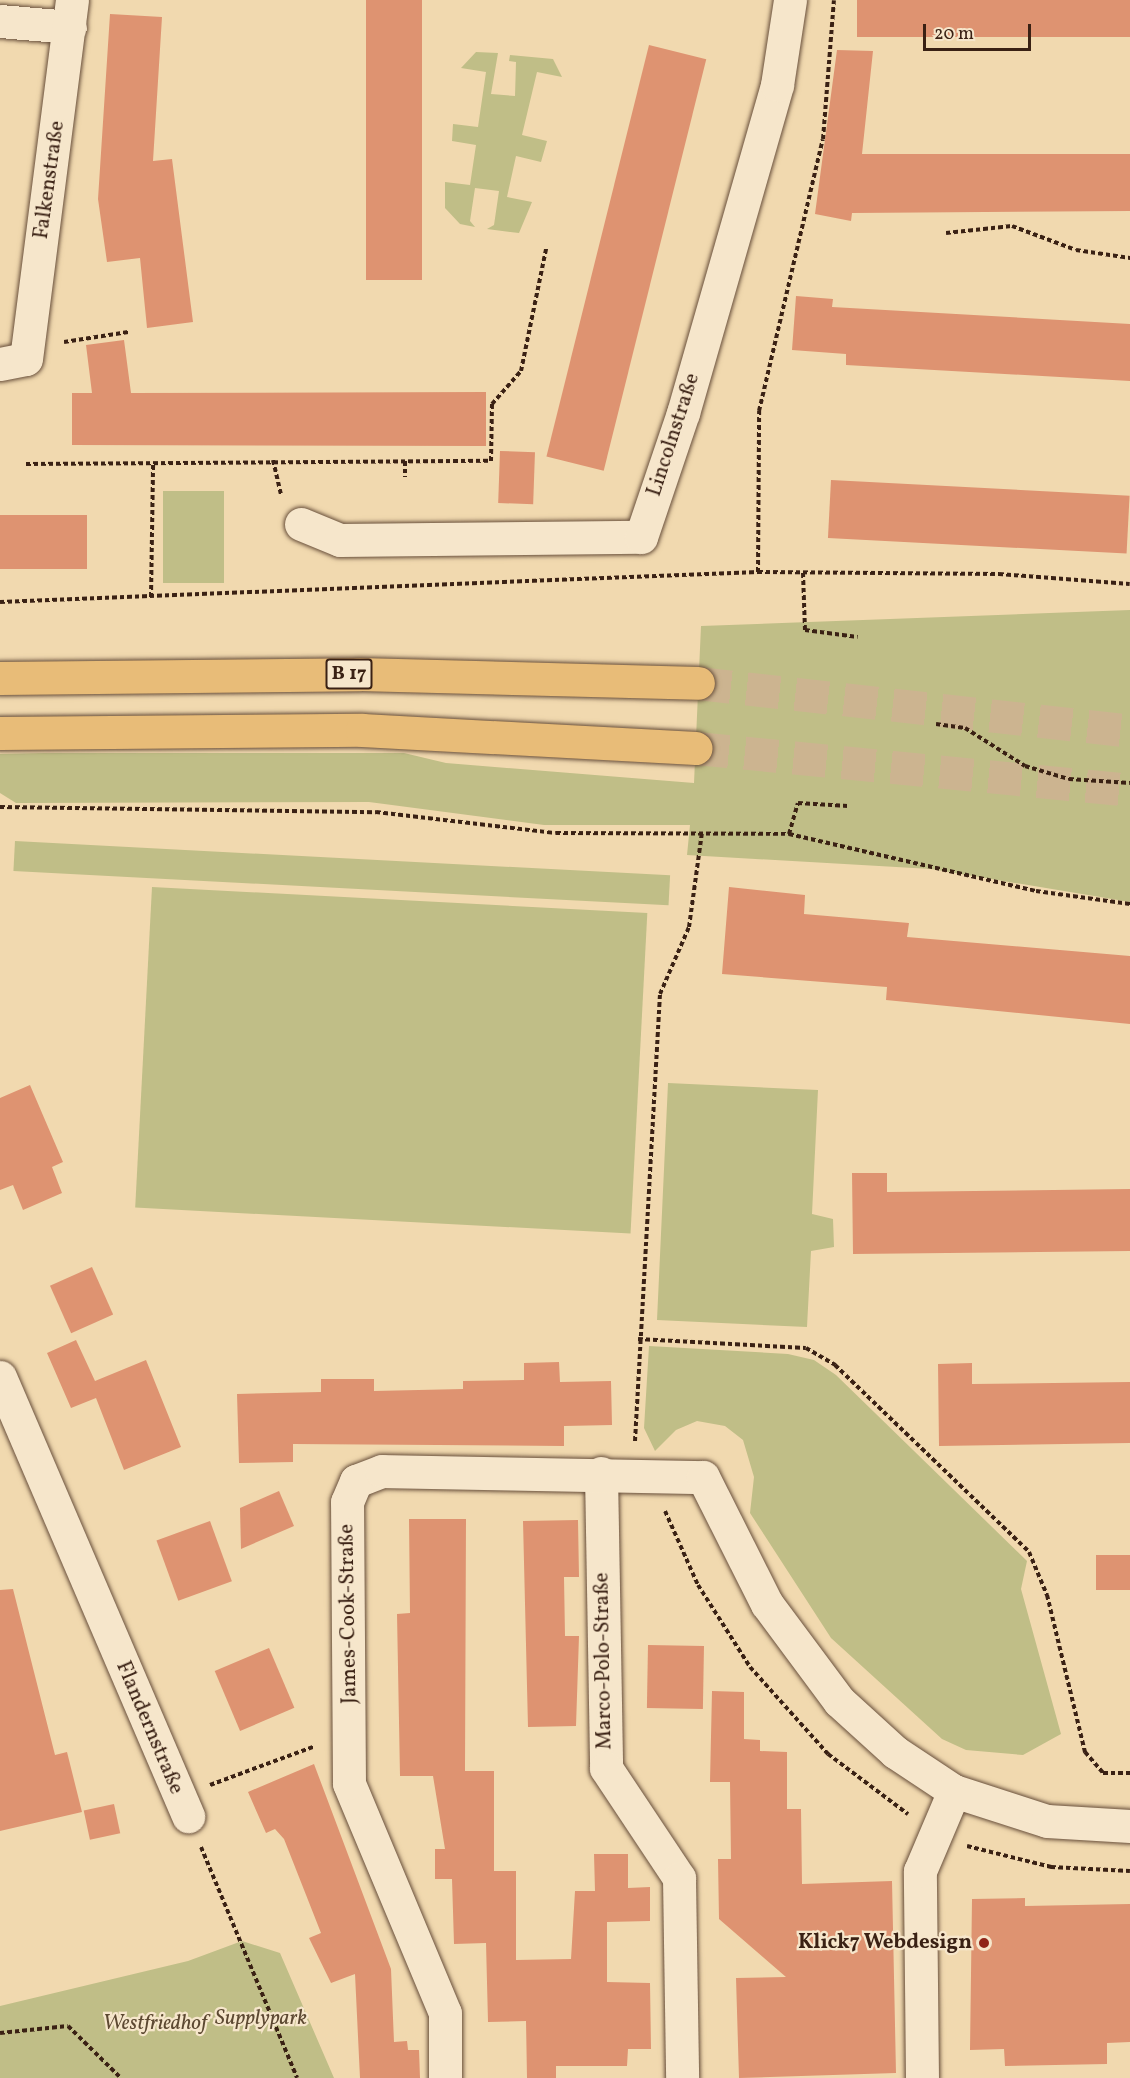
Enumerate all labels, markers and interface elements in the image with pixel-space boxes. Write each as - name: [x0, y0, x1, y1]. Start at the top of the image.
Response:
- scale bar: [926, 12, 1034, 50]
- text: 20 m: [934, 22, 974, 47]
- street label: Falkenstraße: [29, 119, 71, 241]
- street label: Lincolnstraße: [642, 370, 706, 500]
- road number: B 17: [325, 657, 373, 691]
- street label: James-Cook-Straße: [335, 1524, 363, 1704]
- street label: Marco-Polo-Straße: [590, 1572, 618, 1750]
- street label: Flandernstraße: [110, 1658, 188, 1798]
- place label: Klick7 Webdesign: [798, 1930, 972, 1956]
- marker: Klick7 Webdesign: [977, 1936, 991, 1950]
- park label: Supplypark: [215, 2006, 307, 2032]
- park label: Westfriedhof: [103, 2011, 207, 2037]

